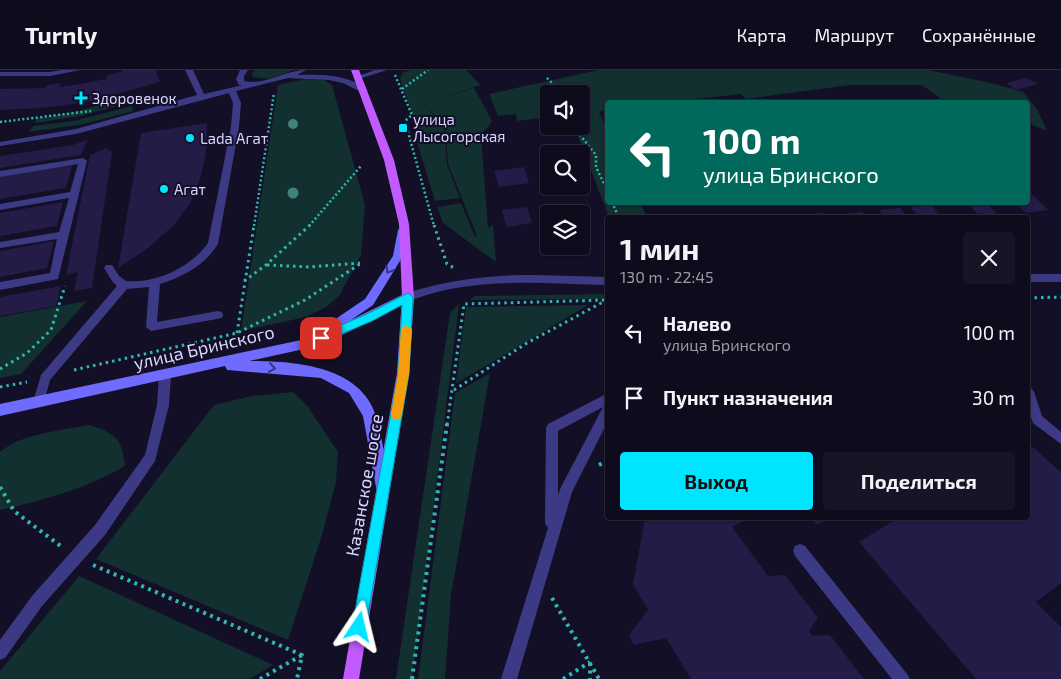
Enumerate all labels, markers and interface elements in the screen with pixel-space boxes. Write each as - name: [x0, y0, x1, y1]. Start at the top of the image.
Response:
- text: Turnly: [25, 20, 97, 49]
- text: Карта: [736, 24, 786, 46]
- text: Маршрут: [814, 24, 894, 46]
- text: Сохранённые: [922, 24, 1036, 46]
- map controls: [540, 85, 590, 255]
- button: sound: [540, 85, 590, 135]
- place label: Здоровенок: [92, 89, 177, 107]
- marker: Здоровенок: [74, 91, 88, 105]
- place label: улица Лысогорская: [413, 110, 505, 145]
- text: 100 m: [703, 119, 801, 161]
- icon: left: [620, 120, 685, 185]
- marker: улица Лысогорская: [397, 122, 409, 134]
- place label: Lada Агат: [200, 129, 268, 147]
- marker: Lada Агат: [184, 132, 196, 144]
- button: search: [540, 145, 590, 195]
- text: улица Бринского: [703, 161, 879, 187]
- place label: Агат: [174, 180, 206, 198]
- marker: Агат: [158, 183, 170, 195]
- button: layers: [540, 205, 590, 255]
- text: 1 мин: [620, 230, 699, 266]
- button: close: [963, 232, 1015, 284]
- one-way arrow: [386, 265, 396, 274]
- text: 130 m · 22:45: [620, 267, 714, 286]
- text: Налево: [663, 312, 731, 335]
- pin: [300, 317, 342, 359]
- icon: left: [620, 319, 648, 347]
- street label: улица Бринского: [131, 320, 277, 374]
- text: 100 m: [964, 321, 1015, 344]
- icon: arrive: [307, 324, 335, 352]
- text: улица Бринского: [663, 335, 791, 354]
- one-way arrow: [269, 362, 277, 373]
- icon: arrive: [620, 384, 648, 412]
- text: Пункт назначения: [663, 386, 833, 409]
- text: 30 m: [972, 386, 1015, 409]
- street label: Казанское шоссе: [341, 412, 387, 558]
- button: Выход: [620, 452, 813, 510]
- button: Поделиться: [823, 452, 1015, 510]
- position arrow: [332, 600, 384, 652]

